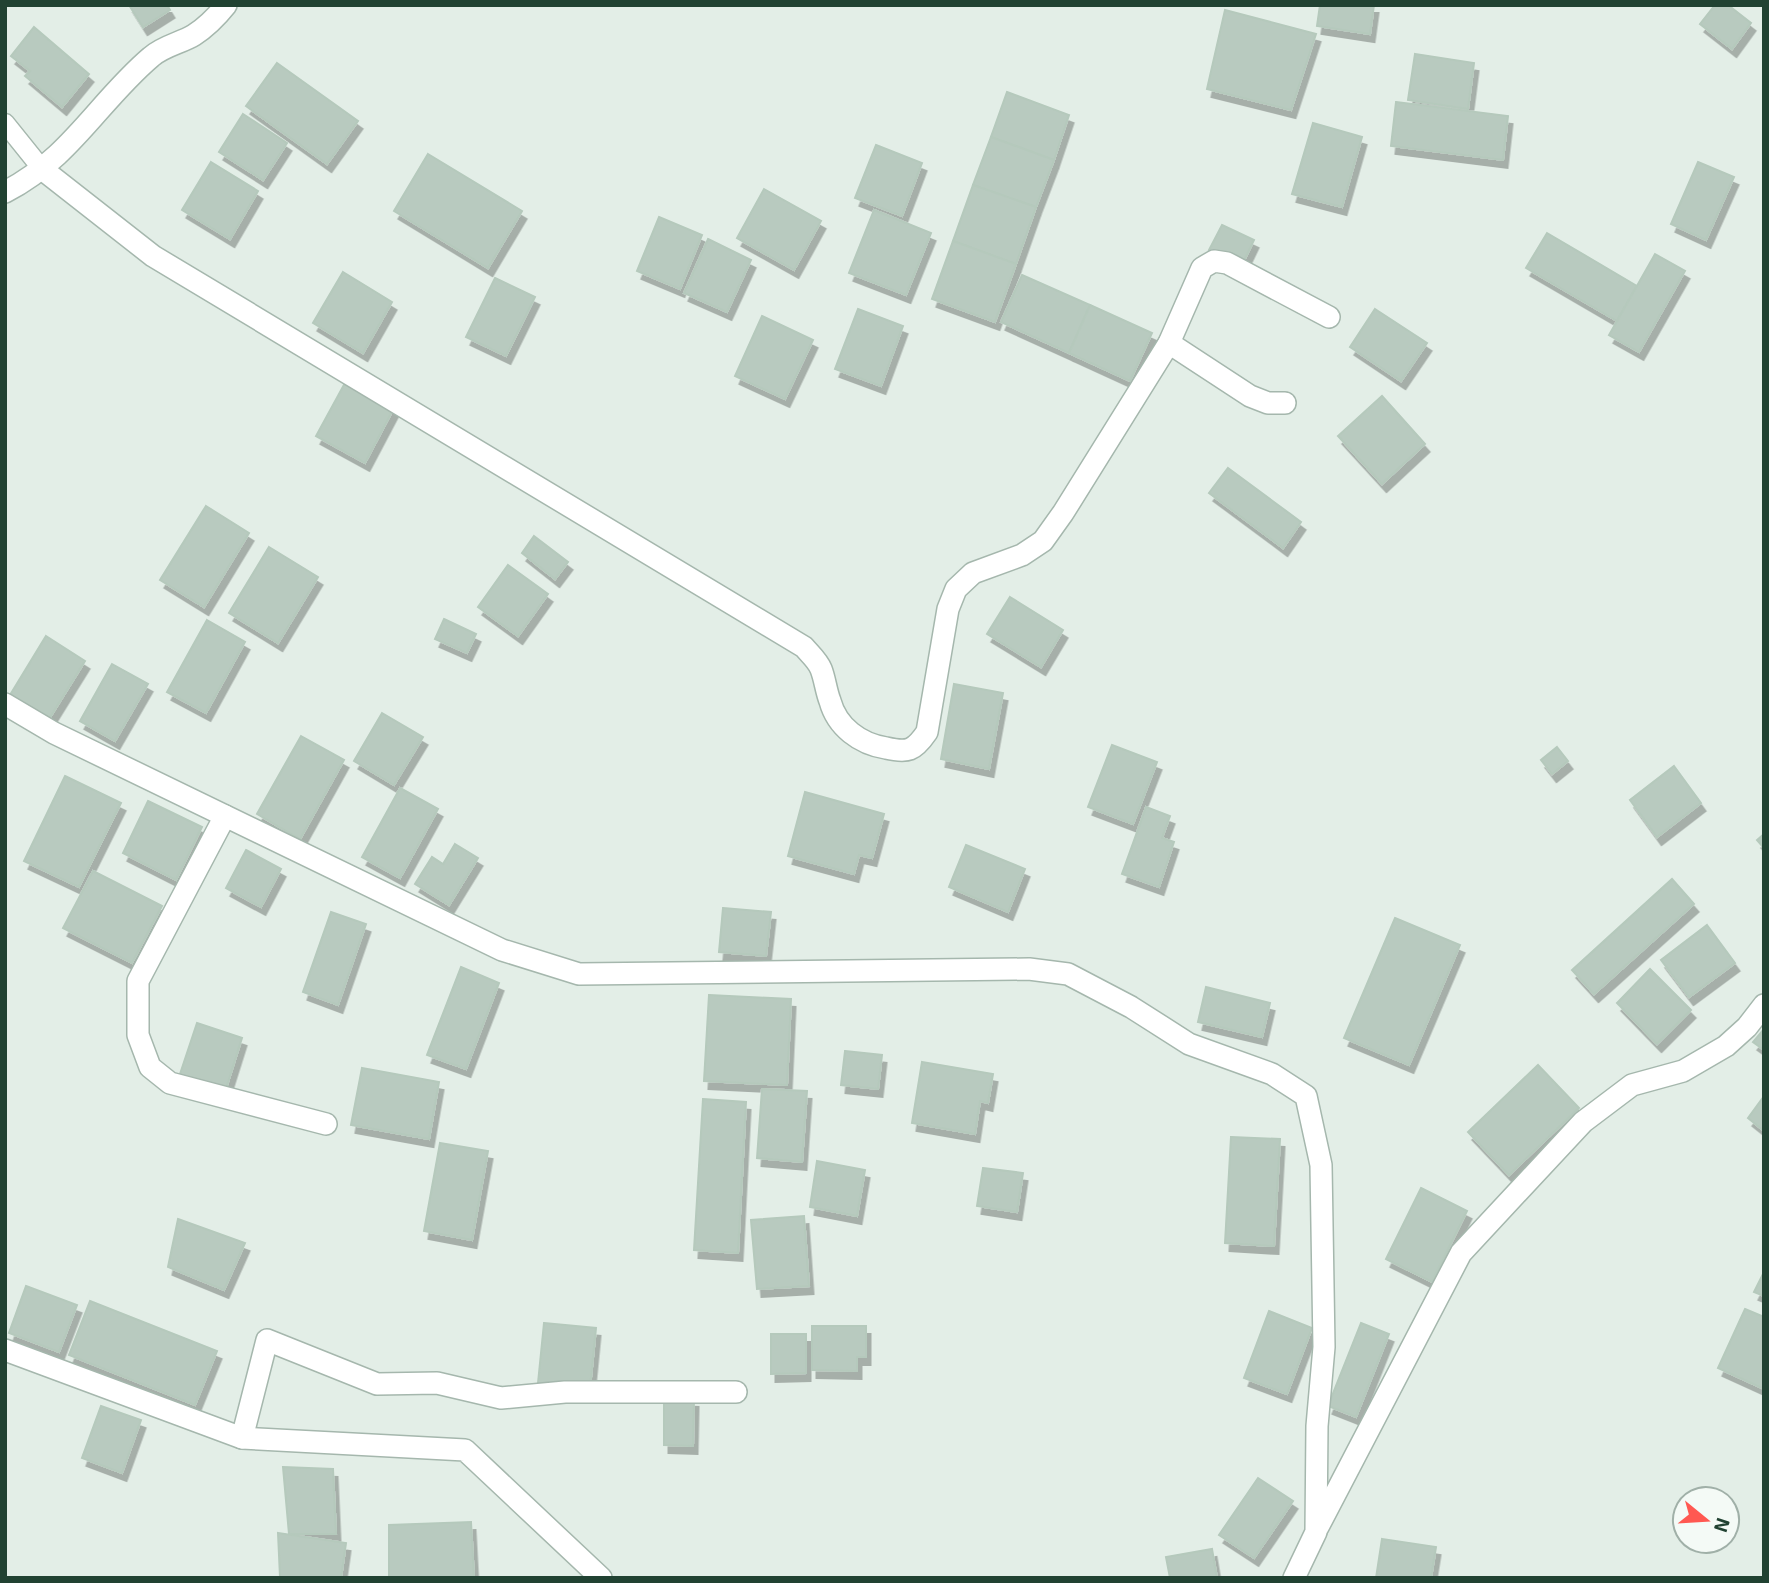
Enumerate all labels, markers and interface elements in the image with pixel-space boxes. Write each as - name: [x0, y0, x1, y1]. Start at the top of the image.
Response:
- north arrow: [1671, 1485, 1741, 1555]
- text: N: [1710, 1515, 1736, 1535]

